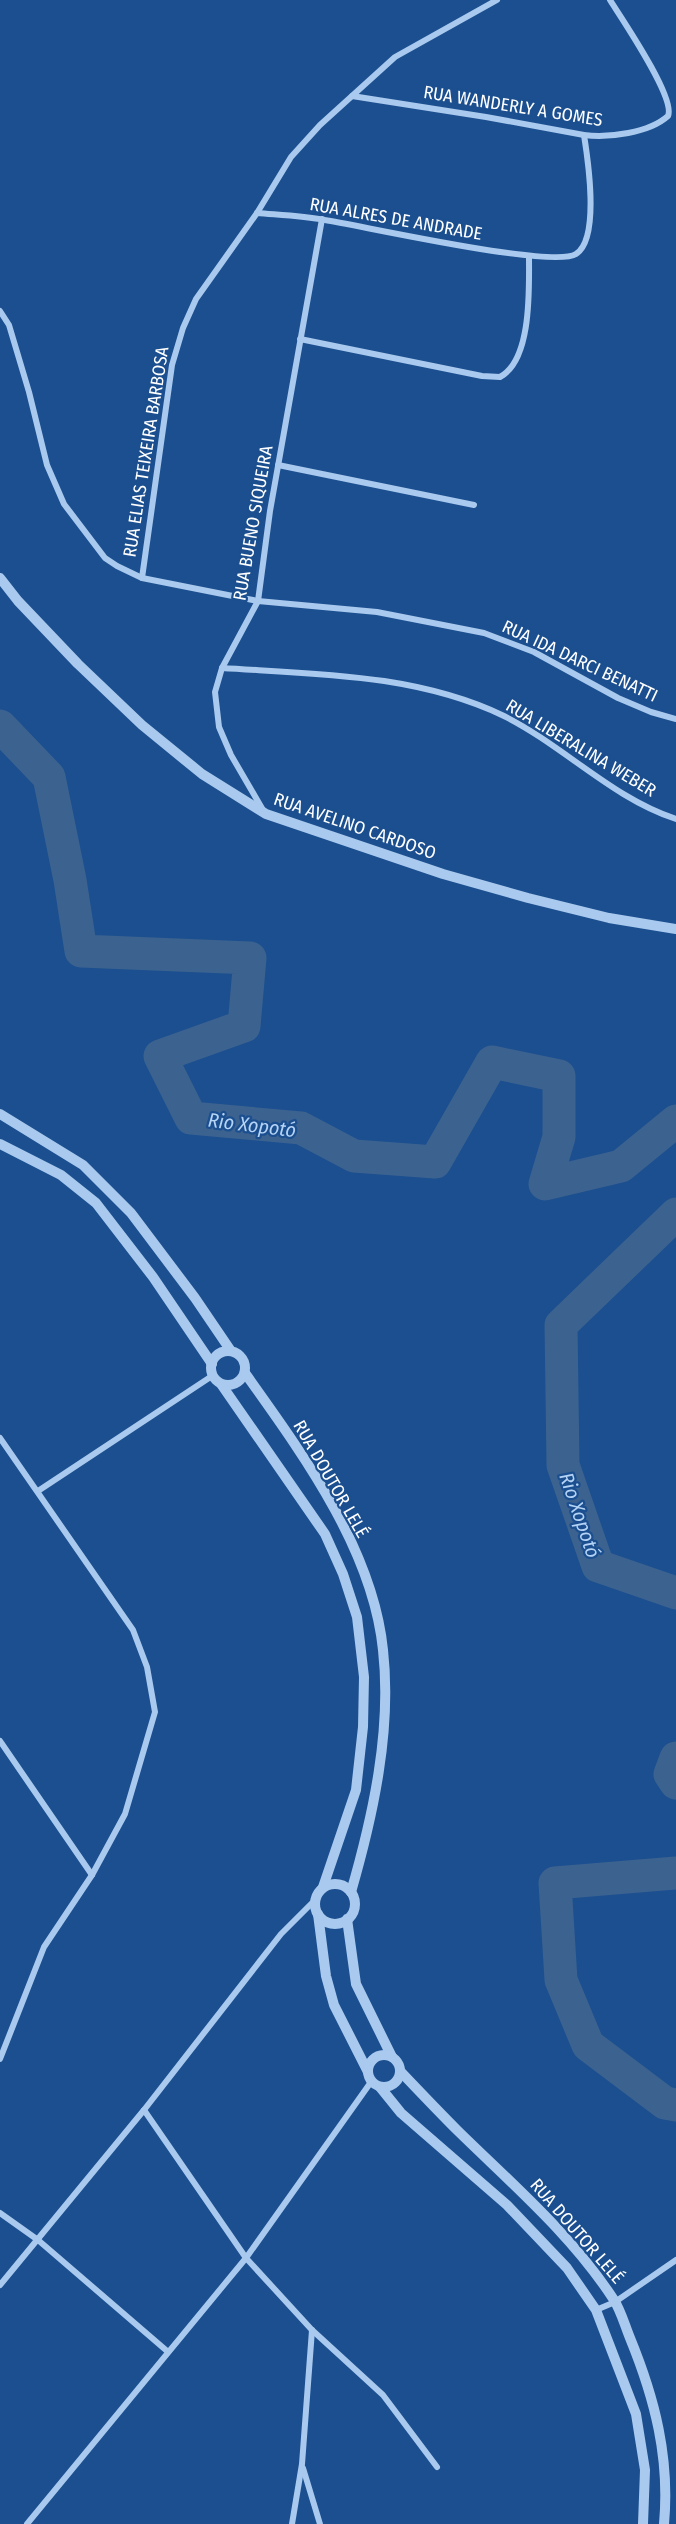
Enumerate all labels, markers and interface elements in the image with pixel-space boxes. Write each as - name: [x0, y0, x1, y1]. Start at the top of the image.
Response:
- street label: RUA WANDERLY A GOMES: [422, 81, 604, 131]
- street label: RUA ALRES DE ANDRADE: [308, 193, 484, 245]
- street label: RUA ELIAS TEIXEIRA BARBOSA: [118, 345, 174, 559]
- street label: RUA BUENO SIQUEIRA: [229, 443, 278, 602]
- street label: RUA IDA DARCI BENATTI: [499, 615, 661, 707]
- street label: RUA LIBERALINA WEBER: [502, 694, 660, 802]
- street label: RUA AVELINO CARDOSO: [271, 788, 439, 864]
- water label: Rio Xopotó: [207, 1108, 297, 1142]
- street label: RUA DOUTOR LELÉ: [288, 1416, 374, 1542]
- water label: Rio Xopotó: [554, 1469, 606, 1561]
- street label: RUA DOUTOR LELÉ: [525, 2173, 629, 2288]

